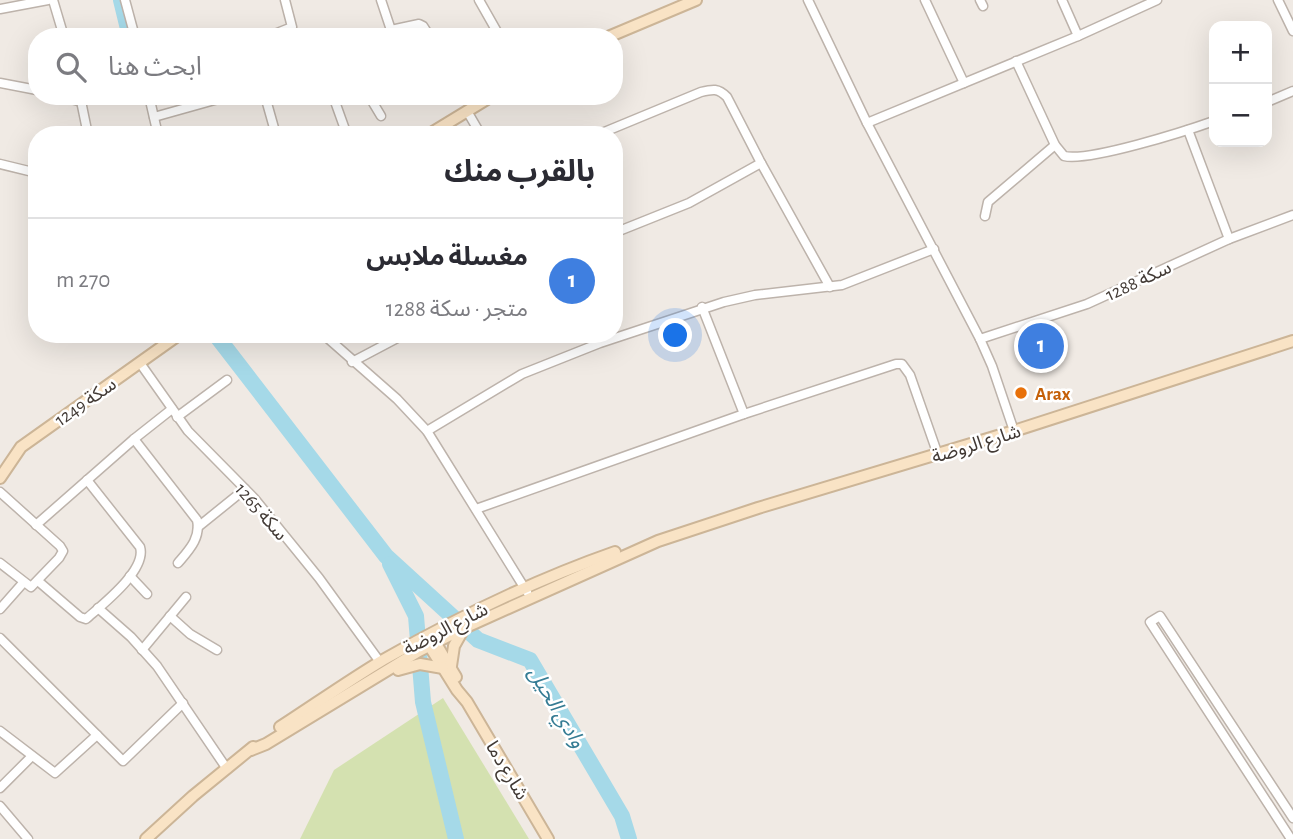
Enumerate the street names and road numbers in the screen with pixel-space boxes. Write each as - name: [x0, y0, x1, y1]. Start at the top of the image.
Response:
- street label: سكة 1288: [1103, 258, 1174, 305]
- street label: سكة 1249: [52, 374, 120, 430]
- street label: شارع الروضة: [930, 422, 1024, 470]
- street label: سكة 1265: [231, 480, 291, 544]
- street label: شارع الروضة: [400, 600, 492, 661]
- street label: شارع دما: [479, 738, 532, 805]

